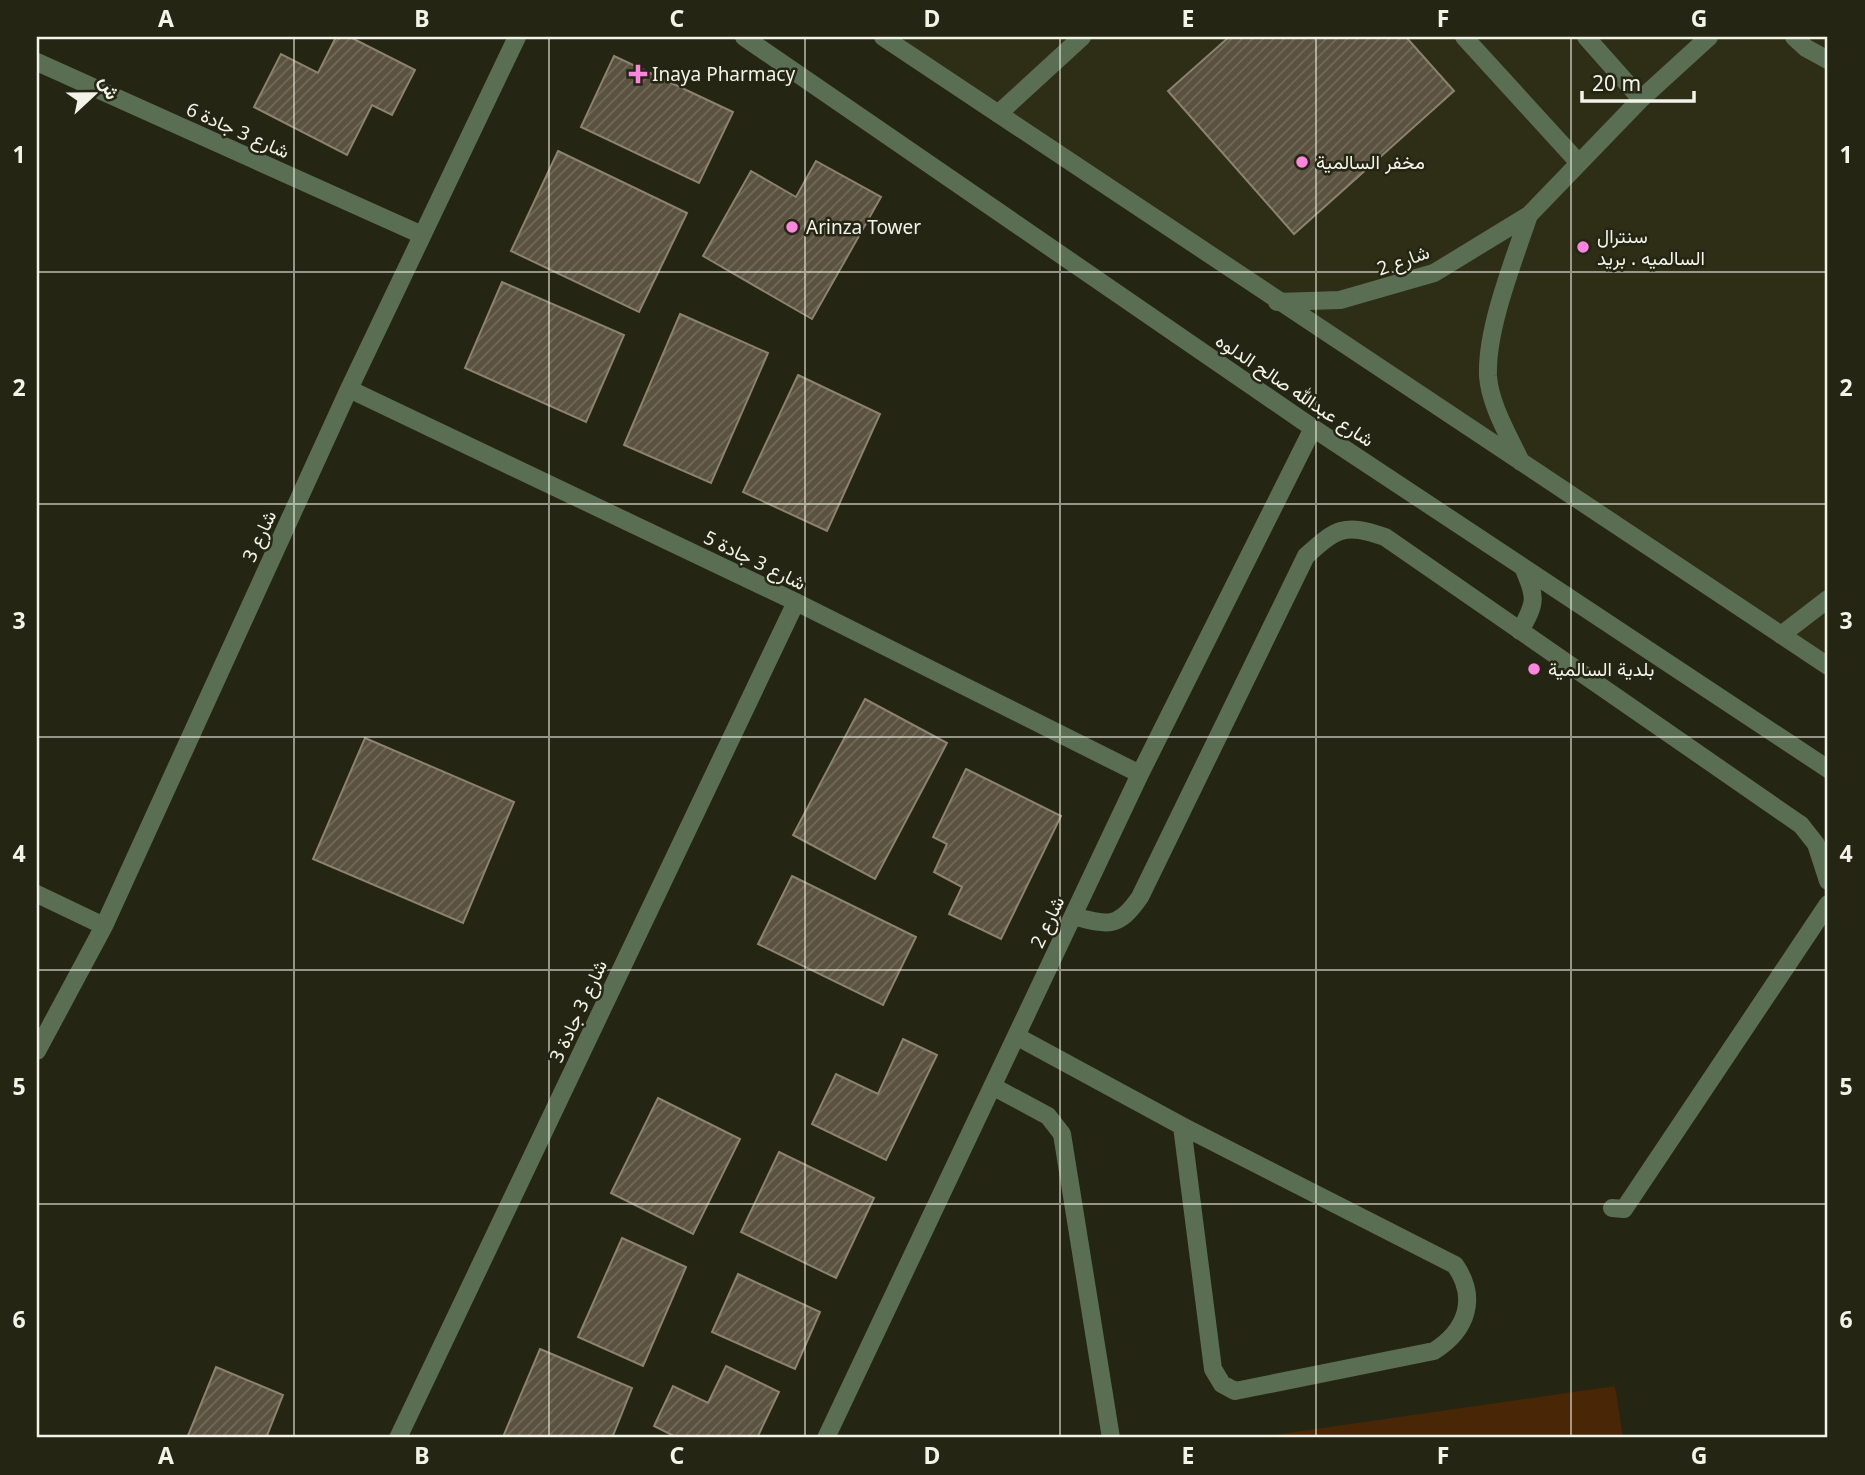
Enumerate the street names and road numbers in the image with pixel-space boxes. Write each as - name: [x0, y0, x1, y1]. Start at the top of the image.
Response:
- street label: شارع 3 جادة 6: [182, 96, 294, 164]
- street label: شارع 2: [1373, 239, 1433, 281]
- street label: شارع عبدالله صالح الدلوه: [1210, 327, 1379, 454]
- street label: شارع 3: [236, 506, 282, 566]
- street label: شارع 3 جادة 5: [700, 524, 810, 596]
- street label: شارع 2: [1024, 892, 1070, 952]
- street label: شارع 3 جادة 3: [543, 955, 613, 1067]

